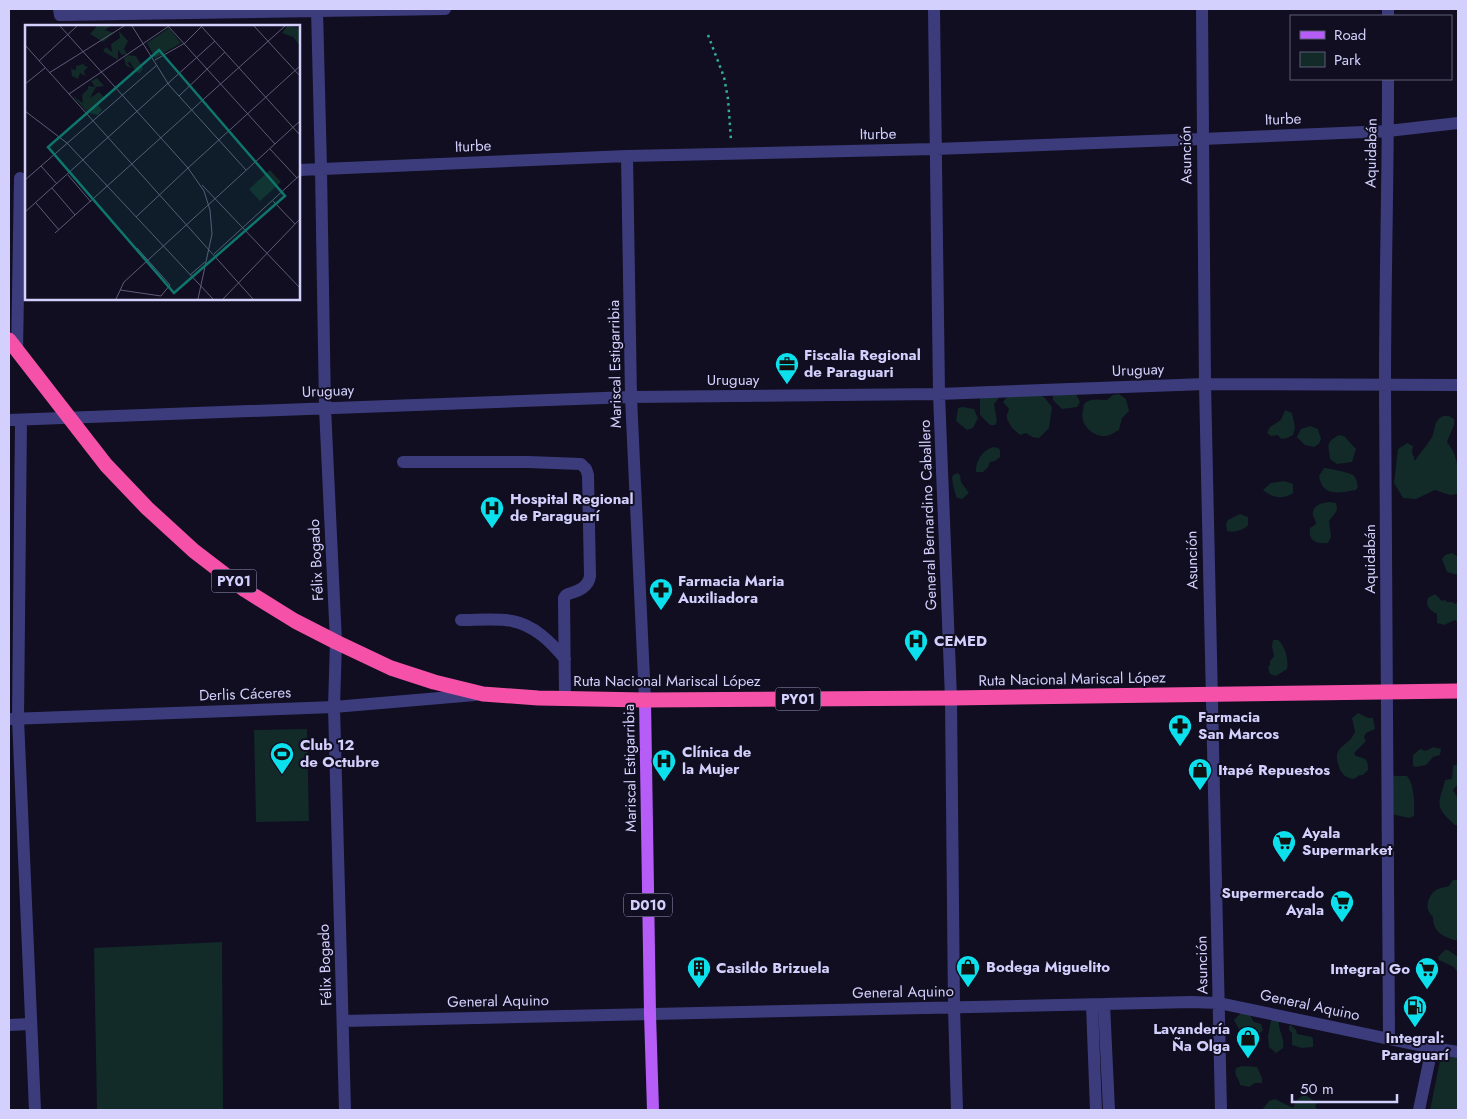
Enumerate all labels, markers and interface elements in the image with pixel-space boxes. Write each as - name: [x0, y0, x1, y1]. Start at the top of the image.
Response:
- legend: [1290, 15, 1452, 80]
- text: Road: [1334, 24, 1366, 46]
- inset map: [25, 25, 300, 300]
- text: Park: [1334, 49, 1361, 71]
- street label: Iturbe: [1264, 107, 1302, 131]
- street label: Aquidabán: [1359, 118, 1383, 188]
- street label: Iturbe: [860, 123, 897, 145]
- street label: Asunción: [1174, 125, 1198, 185]
- street label: Iturbe: [454, 134, 492, 158]
- street label: Mariscal Estigarribia: [603, 300, 627, 428]
- place label: Fiscalia Regional de Paraguari: [804, 344, 921, 383]
- office icon: Fiscalia Regional de Paraguari: [774, 351, 800, 385]
- street label: Uruguay: [1111, 358, 1165, 382]
- street label: Uruguay: [707, 369, 760, 391]
- street label: Uruguay: [301, 379, 355, 403]
- street label: General Bernardino Caballero: [914, 419, 942, 611]
- place label: Hospital Regional de Paraguarí: [510, 488, 633, 527]
- hospital icon: Hospital Regional de Paraguarí: [479, 495, 505, 529]
- street label: Félix Bogado: [303, 518, 329, 602]
- street label: Aquidabán: [1359, 524, 1381, 594]
- street label: Asunción: [1180, 530, 1204, 590]
- road number: PY01: [212, 570, 256, 592]
- place label: Farmacia Maria Auxiliadora: [677, 570, 784, 609]
- pharmacy icon: Farmacia Maria Auxiliadora: [648, 577, 674, 611]
- hospital icon: CEMED: [903, 628, 929, 662]
- place label: CEMED: [934, 630, 987, 652]
- street label: Ruta Nacional Mariscal López: [978, 666, 1166, 692]
- street label: Ruta Nacional Mariscal López: [573, 670, 761, 692]
- street label: Derlis Cáceres: [199, 681, 291, 707]
- road number: PY01: [776, 688, 820, 711]
- street label: Mariscal Estigarribia: [618, 704, 642, 832]
- place label: Farmacia San Marcos: [1198, 706, 1279, 745]
- pharmacy icon: Farmacia San Marcos: [1167, 713, 1193, 747]
- place label: Club 12 de Octubre: [300, 734, 380, 773]
- sports icon: Club 12 de Octubre: [269, 741, 295, 775]
- place label: Clínica de la Mujer: [682, 741, 752, 780]
- hospital icon: Clínica de la Mujer: [651, 748, 677, 782]
- shop icon: Itapé Repuestos: [1187, 757, 1213, 791]
- place label: Itapé Repuestos: [1218, 759, 1330, 781]
- place label: Ayala Supermarket: [1301, 822, 1393, 861]
- supermarket icon: Ayala Supermarket: [1271, 829, 1297, 863]
- place label: Supermercado Ayala: [1222, 882, 1324, 921]
- supermarket icon: Supermercado Ayala: [1329, 889, 1355, 923]
- road number: D010: [624, 894, 672, 916]
- street label: Félix Bogado: [313, 924, 337, 1006]
- street label: Asunción: [1190, 935, 1214, 995]
- shop icon: Bodega Miguelito: [955, 954, 981, 988]
- building icon: Casildo Brizuela: [686, 955, 712, 989]
- place label: Bodega Miguelito: [986, 956, 1110, 978]
- supermarket icon: Integral Go: [1414, 956, 1440, 990]
- place label: Casildo Brizuela: [716, 957, 830, 979]
- place label: Integral Go: [1330, 958, 1410, 980]
- street label: General Aquino: [852, 980, 954, 1004]
- street label: General Aquino: [1258, 984, 1362, 1026]
- street label: General Aquino: [447, 989, 549, 1013]
- fuel station icon: Integral: Paraguarí: [1402, 994, 1428, 1028]
- place label: Lavandería Ña Olga: [1153, 1018, 1230, 1057]
- shop icon: Lavandería Ña Olga: [1235, 1025, 1261, 1059]
- place label: Integral: Paraguarí: [1381, 1027, 1450, 1066]
- scale bar: [1292, 1072, 1397, 1104]
- text: 50 m: [1300, 1078, 1334, 1100]

